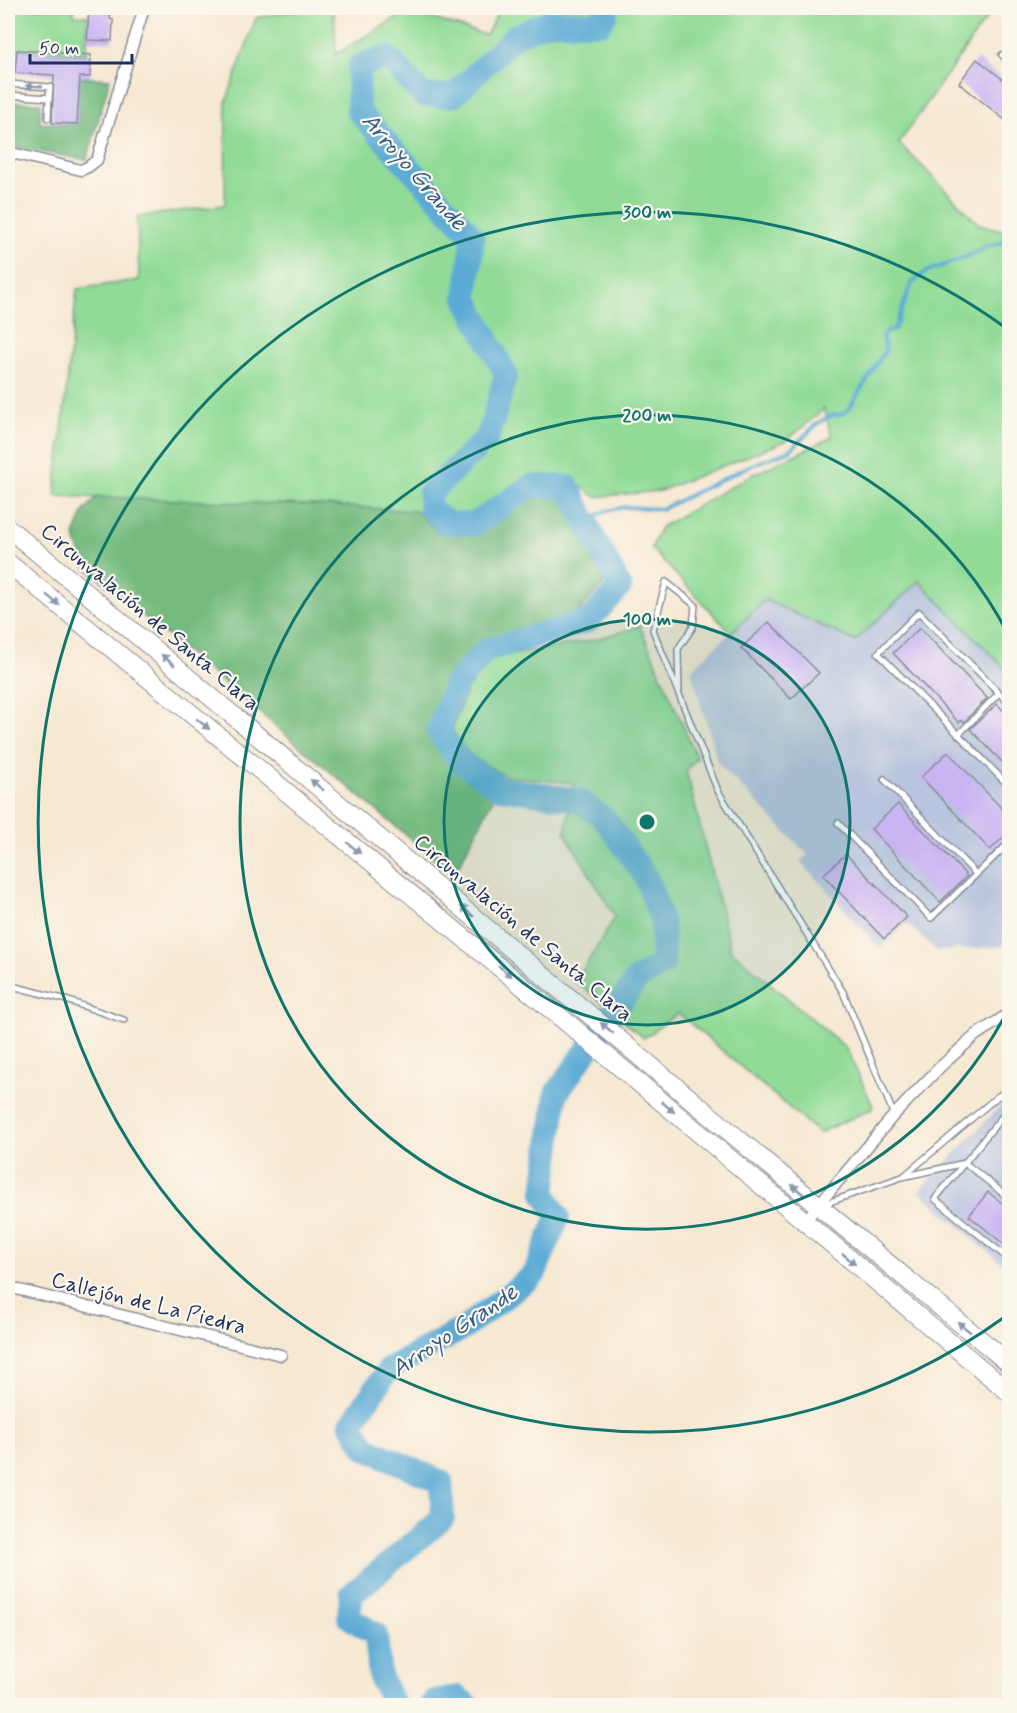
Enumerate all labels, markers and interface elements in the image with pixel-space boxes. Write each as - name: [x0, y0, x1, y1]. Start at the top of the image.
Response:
- scale bar: [30, 27, 132, 65]
- text: 50 m: [39, 37, 79, 61]
- one-way arrow: [25, 81, 44, 90]
- water label: Arroyo Grande: [354, 107, 474, 238]
- text: 300 m: [623, 201, 671, 225]
- text: 200 m: [622, 404, 672, 428]
- street label: Circunvalación de Santa Clara: [34, 518, 265, 718]
- one-way arrow: [45, 594, 61, 607]
- text: 100 m: [623, 608, 671, 632]
- one-way arrow: [160, 654, 176, 667]
- one-way arrow: [196, 717, 211, 730]
- one-way arrow: [309, 779, 325, 792]
- centre of rings: [637, 812, 657, 832]
- street label: Circunvalación de Santa Clara: [407, 829, 638, 1029]
- one-way arrow: [346, 841, 362, 854]
- one-way arrow: [459, 904, 475, 917]
- one-way arrow: [497, 965, 513, 978]
- one-way arrow: [600, 1022, 615, 1035]
- one-way arrow: [660, 1101, 676, 1114]
- one-way arrow: [791, 1184, 806, 1197]
- one-way arrow: [841, 1253, 857, 1266]
- street label: Callejón de La Piedra: [48, 1266, 249, 1342]
- water label: Arroyo Grande: [385, 1277, 525, 1385]
- one-way arrow: [956, 1321, 972, 1334]

